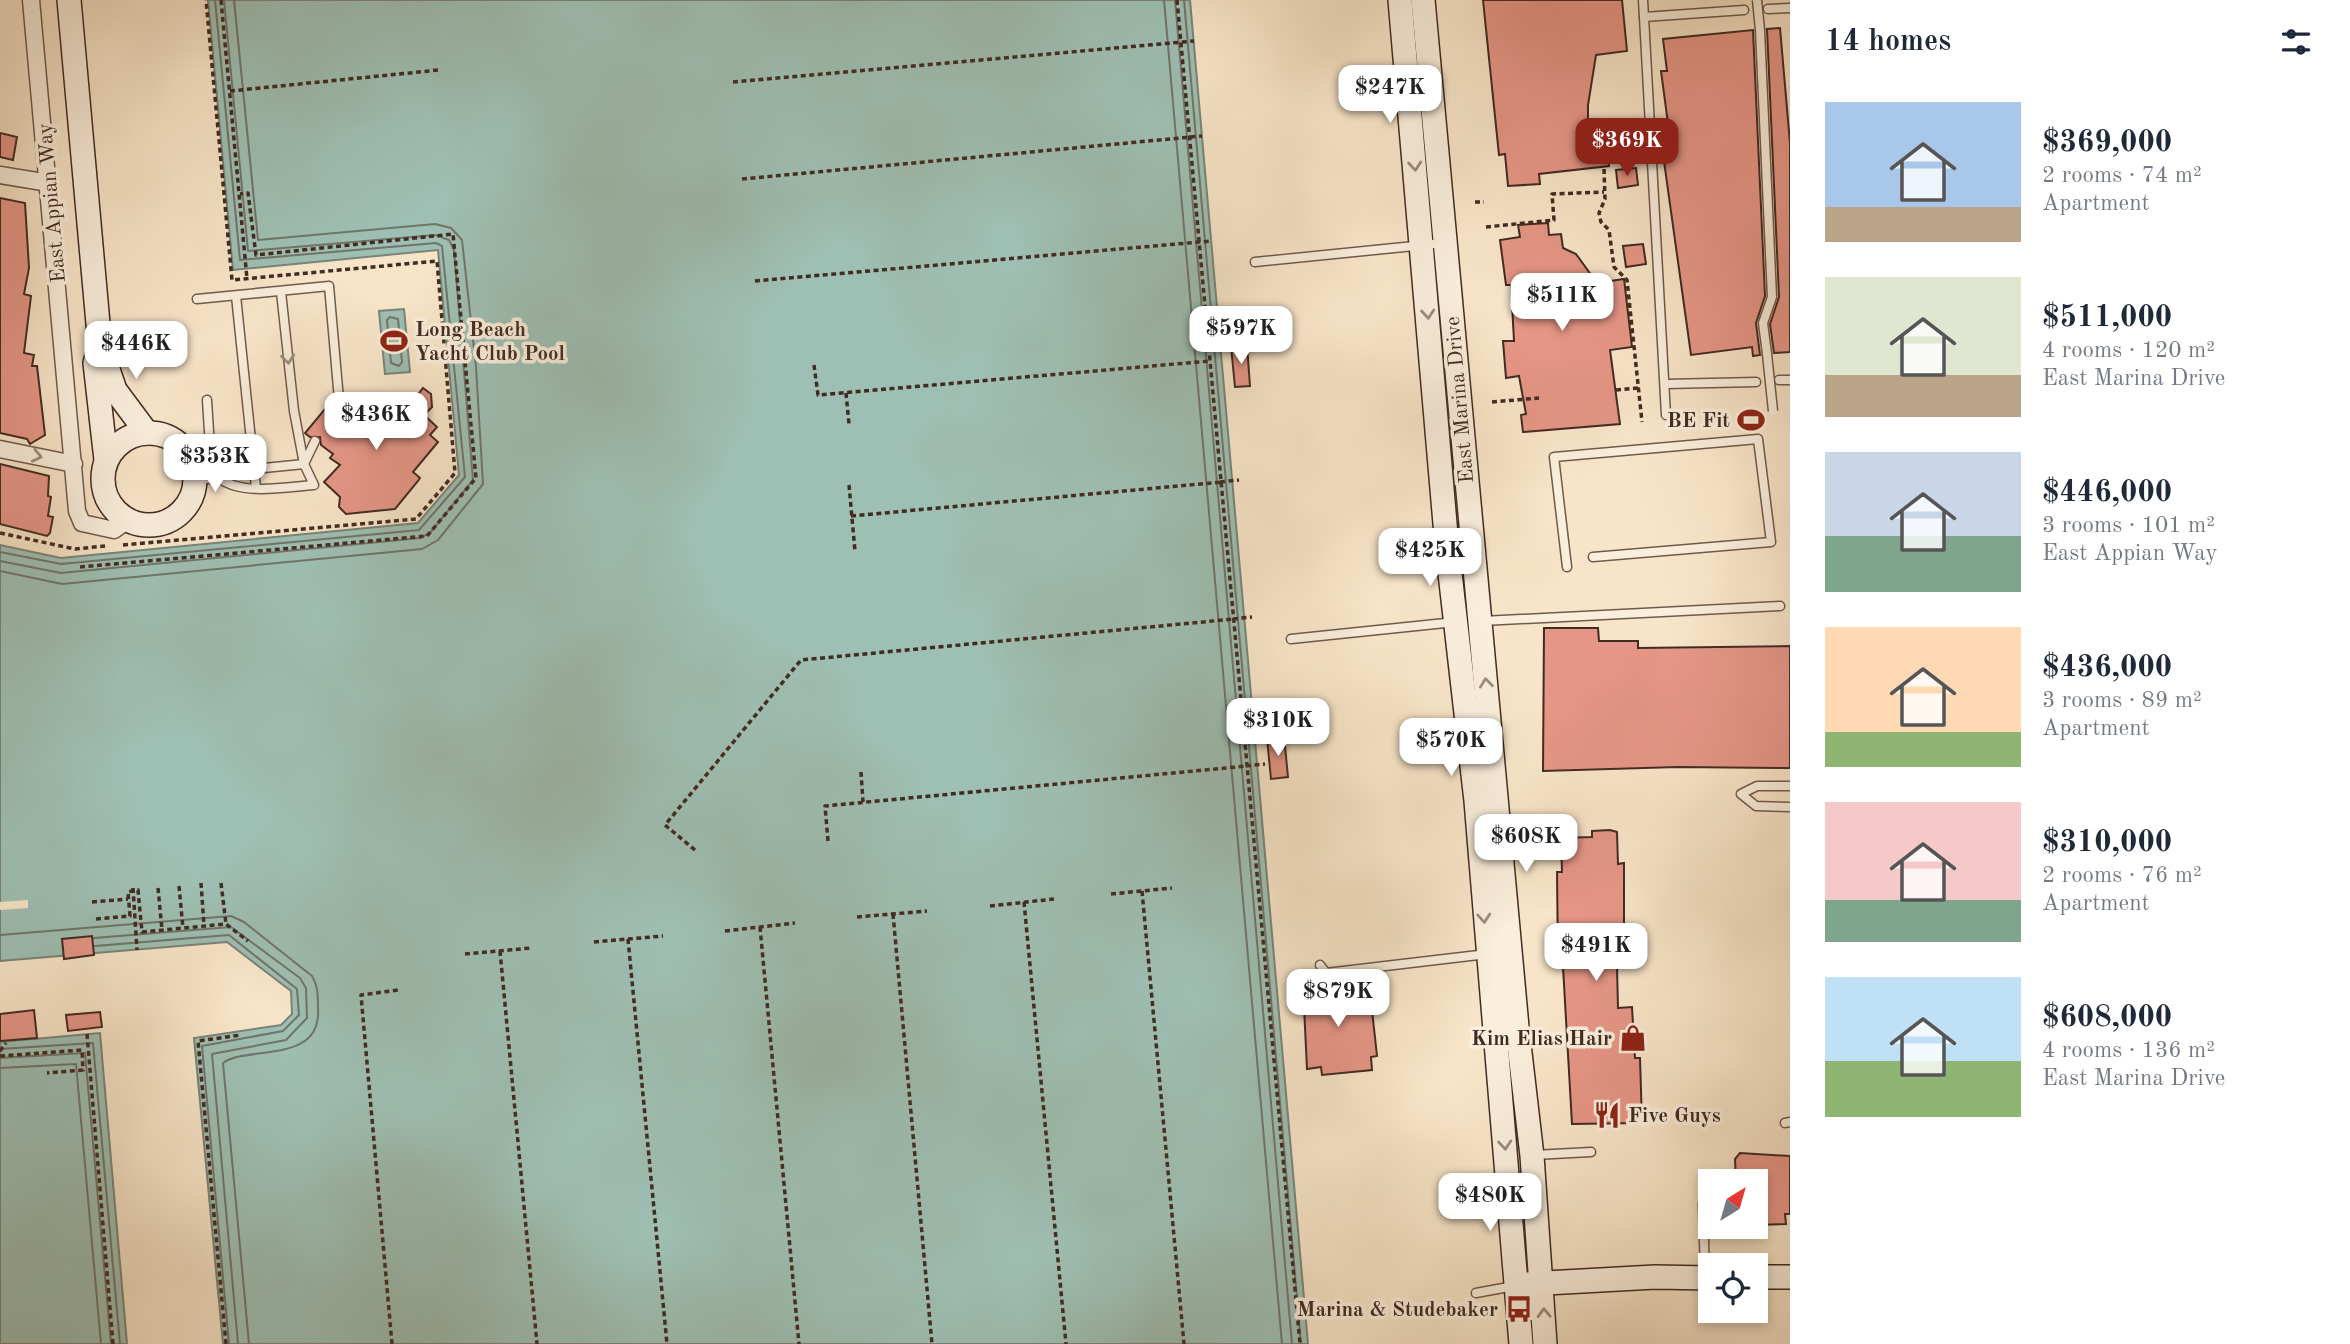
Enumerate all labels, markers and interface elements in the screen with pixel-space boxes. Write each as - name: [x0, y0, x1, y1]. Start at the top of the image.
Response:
- icon: filters: [2277, 23, 2315, 61]
- text: 14 homes: [1825, 27, 1951, 57]
- pin: $247K: [1341, 66, 1439, 125]
- text: $247K: [1354, 76, 1426, 99]
- pin: $369K: [1578, 118, 1676, 178]
- street label: East Appian Way: [35, 122, 70, 284]
- text: $369,000: [2042, 128, 2172, 158]
- text: $369K: [1591, 129, 1663, 152]
- icon: home: [1881, 130, 1965, 214]
- one-way arrow: [1407, 160, 1422, 171]
- text: 2 rooms · 74 m²: [2042, 164, 2202, 187]
- text: Apartment: [2042, 192, 2150, 215]
- pin: $511K: [1513, 274, 1611, 333]
- text: $511K: [1526, 284, 1598, 307]
- text: $511,000: [2042, 303, 2172, 333]
- icon: home: [1881, 305, 1965, 389]
- pin: $597K: [1192, 306, 1290, 366]
- one-way arrow: [1420, 309, 1435, 320]
- street label: East Marina Drive: [1443, 316, 1478, 484]
- text: $597K: [1205, 317, 1277, 340]
- place label: Long Beach Yacht Club Pool: [415, 320, 565, 365]
- pin: $446K: [87, 322, 185, 381]
- sports icon: Long Beach Yacht Club Pool: [379, 326, 409, 356]
- text: $446K: [100, 332, 172, 355]
- text: 4 rooms · 120 m²: [2042, 339, 2215, 362]
- one-way arrow: [280, 354, 295, 365]
- text: East Marina Drive: [2042, 367, 2225, 390]
- pin: $436K: [327, 392, 425, 452]
- text: $436K: [340, 403, 412, 426]
- sports icon: BE Fit: [1736, 405, 1766, 435]
- place label: BE Fit: [1667, 411, 1730, 432]
- pin: $353K: [166, 434, 264, 494]
- text: $353K: [179, 445, 251, 468]
- one-way arrow: [31, 448, 43, 463]
- text: $446,000: [2042, 478, 2172, 508]
- icon: home: [1881, 480, 1965, 564]
- text: 3 rooms · 101 m²: [2042, 514, 2215, 537]
- pin: $425K: [1381, 528, 1479, 588]
- text: $425K: [1394, 539, 1466, 562]
- text: East Appian Way: [2042, 542, 2217, 565]
- text: $436,000: [2042, 653, 2172, 683]
- icon: home: [1881, 655, 1965, 739]
- one-way arrow: [1479, 677, 1494, 688]
- text: 3 rooms · 89 m²: [2042, 689, 2202, 712]
- pin: $310K: [1229, 698, 1327, 758]
- text: $310K: [1242, 709, 1314, 732]
- text: Apartment: [2042, 717, 2150, 740]
- pin: $570K: [1402, 718, 1500, 778]
- text: $570K: [1415, 729, 1487, 752]
- pin: $608K: [1477, 814, 1575, 874]
- text: $608K: [1490, 825, 1562, 848]
- text: $310,000: [2042, 828, 2172, 858]
- icon: home: [1881, 830, 1965, 914]
- text: 2 rooms · 76 m²: [2042, 864, 2202, 887]
- text: Apartment: [2042, 892, 2150, 915]
- one-way arrow: [1476, 913, 1491, 924]
- pin: $491K: [1547, 923, 1645, 983]
- text: $491K: [1560, 934, 1632, 957]
- pin: $879K: [1289, 970, 1387, 1029]
- text: $879K: [1302, 980, 1374, 1003]
- text: $608,000: [2042, 1003, 2172, 1033]
- icon: home: [1881, 1005, 1965, 1089]
- shop icon: Kim Elias Hair: [1618, 1023, 1648, 1053]
- place label: Kim Elias Hair: [1471, 1029, 1612, 1050]
- text: 4 rooms · 136 m²: [2042, 1039, 2215, 1062]
- text: East Marina Drive: [2042, 1067, 2225, 1090]
- restaurant icon: Five Guys: [1592, 1100, 1622, 1130]
- place label: Five Guys: [1628, 1106, 1721, 1127]
- one-way arrow: [1497, 1139, 1512, 1150]
- north arrow: [1698, 1169, 1768, 1239]
- map controls: [1698, 1169, 1768, 1323]
- pin: $480K: [1441, 1174, 1539, 1233]
- text: $480K: [1454, 1184, 1526, 1207]
- button: locate: [1698, 1253, 1768, 1323]
- bus stop icon: Marina & Studebaker: [1504, 1294, 1534, 1324]
- place label: Marina & Studebaker: [1297, 1300, 1498, 1321]
- one-way arrow: [1536, 1308, 1551, 1319]

